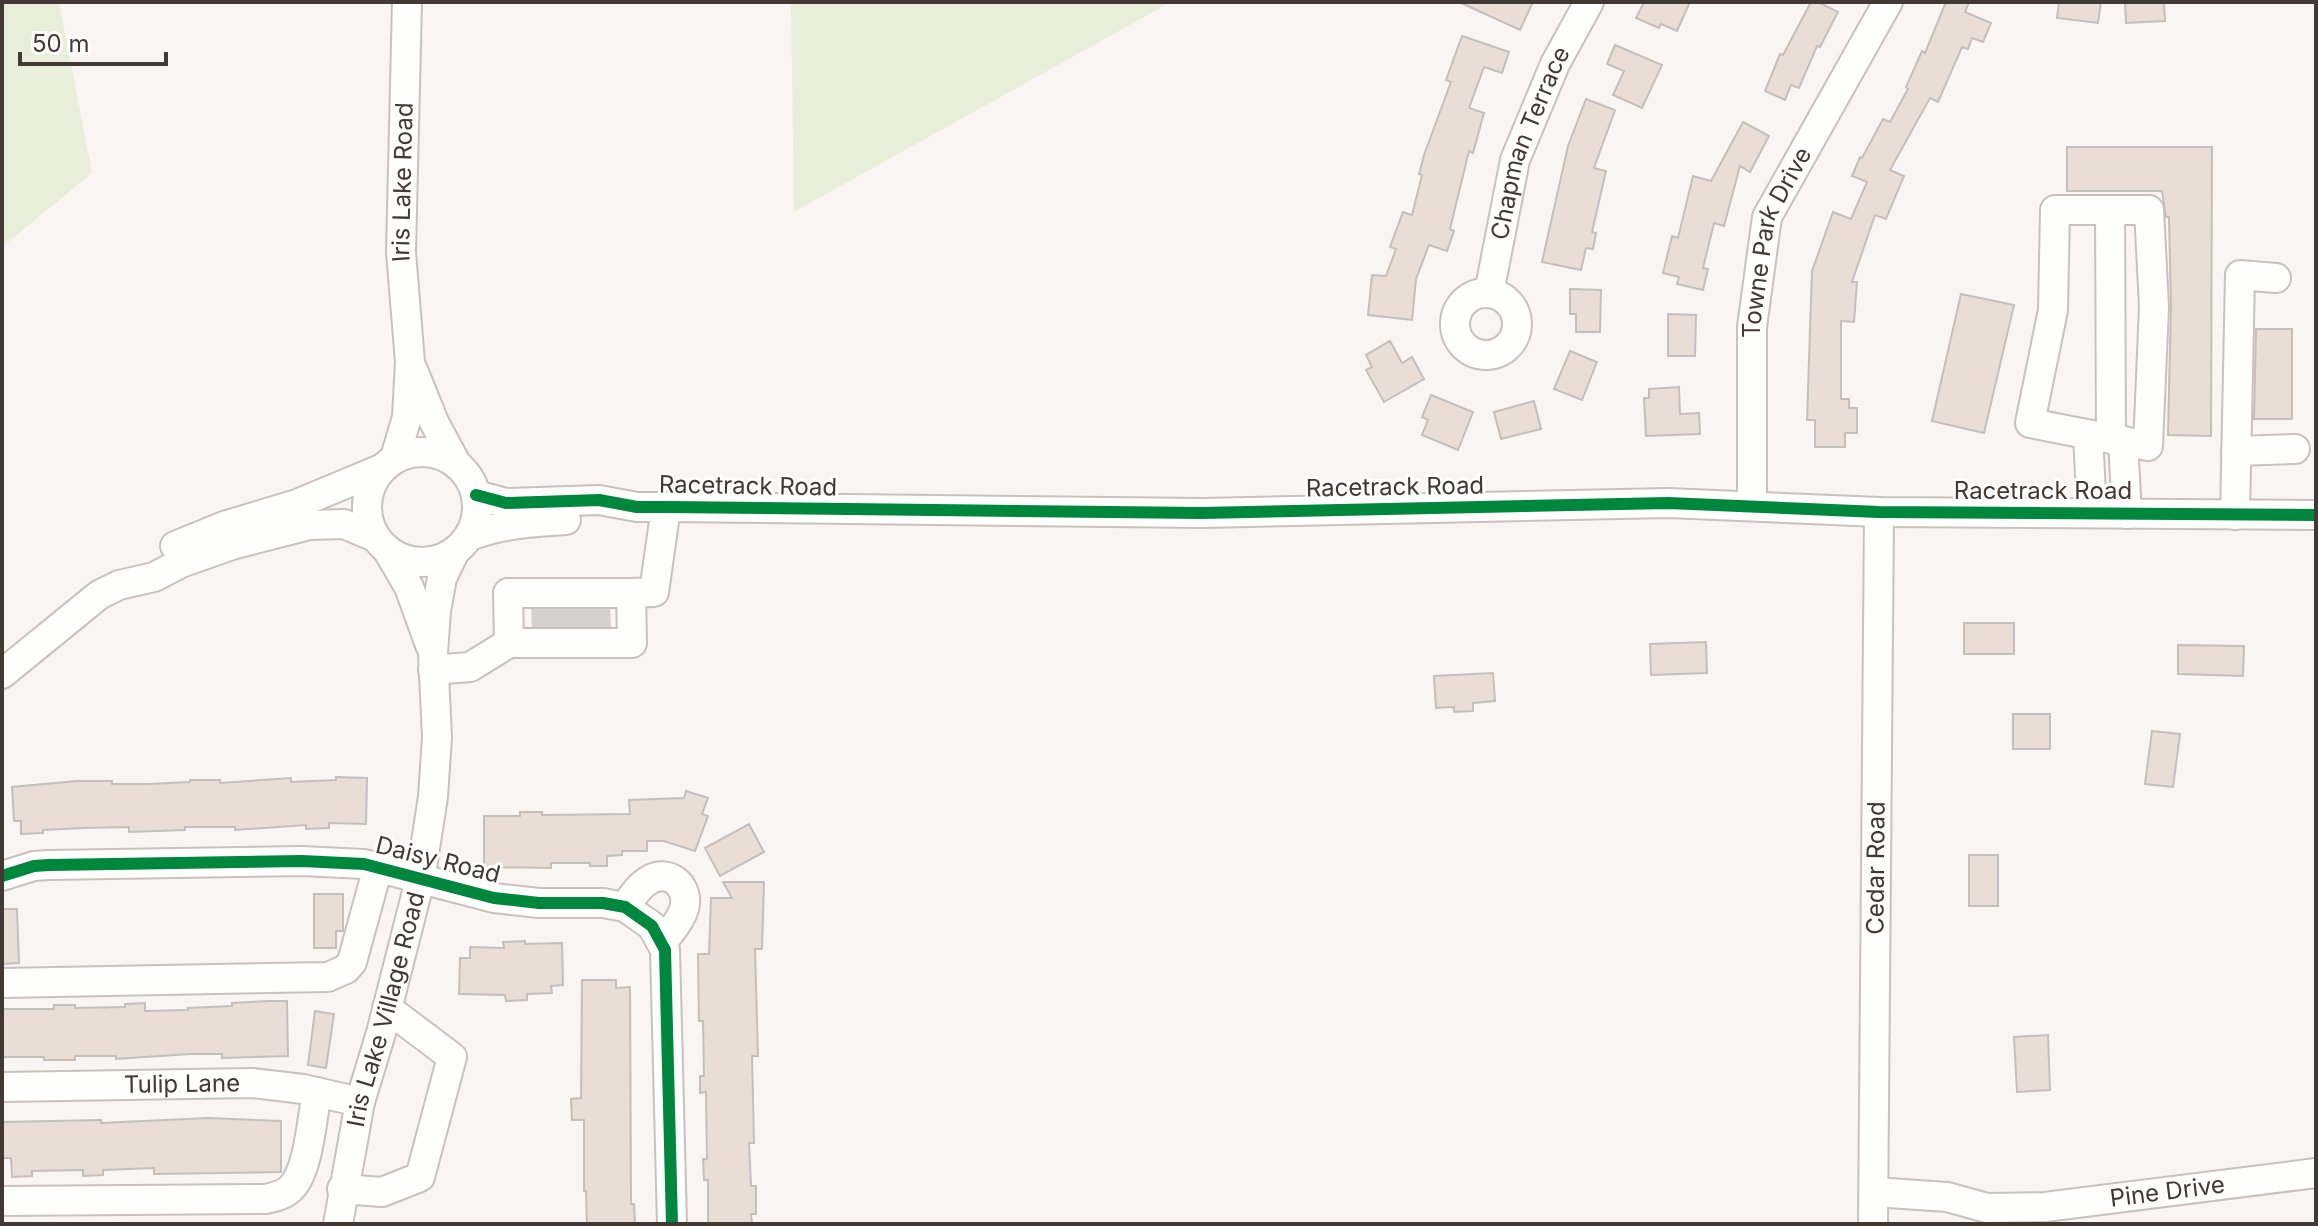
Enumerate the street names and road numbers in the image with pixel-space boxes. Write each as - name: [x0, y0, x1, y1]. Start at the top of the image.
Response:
- street label: Chapman Terrace: [1485, 41, 1576, 242]
- street label: Iris Lake Road: [386, 102, 419, 263]
- street label: Towne Park Drive: [1737, 142, 1817, 338]
- street label: Racetrack Road: [659, 469, 837, 502]
- street label: Racetrack Road: [1306, 470, 1484, 503]
- street label: Racetrack Road: [1954, 476, 2132, 505]
- street label: Cedar Road: [1860, 801, 1891, 935]
- street label: Daisy Road: [373, 830, 503, 889]
- street label: Iris Lake Village Road: [341, 889, 430, 1129]
- street label: Tulip Lane: [124, 1068, 240, 1099]
- street label: Pine Drive: [2108, 1170, 2227, 1213]

